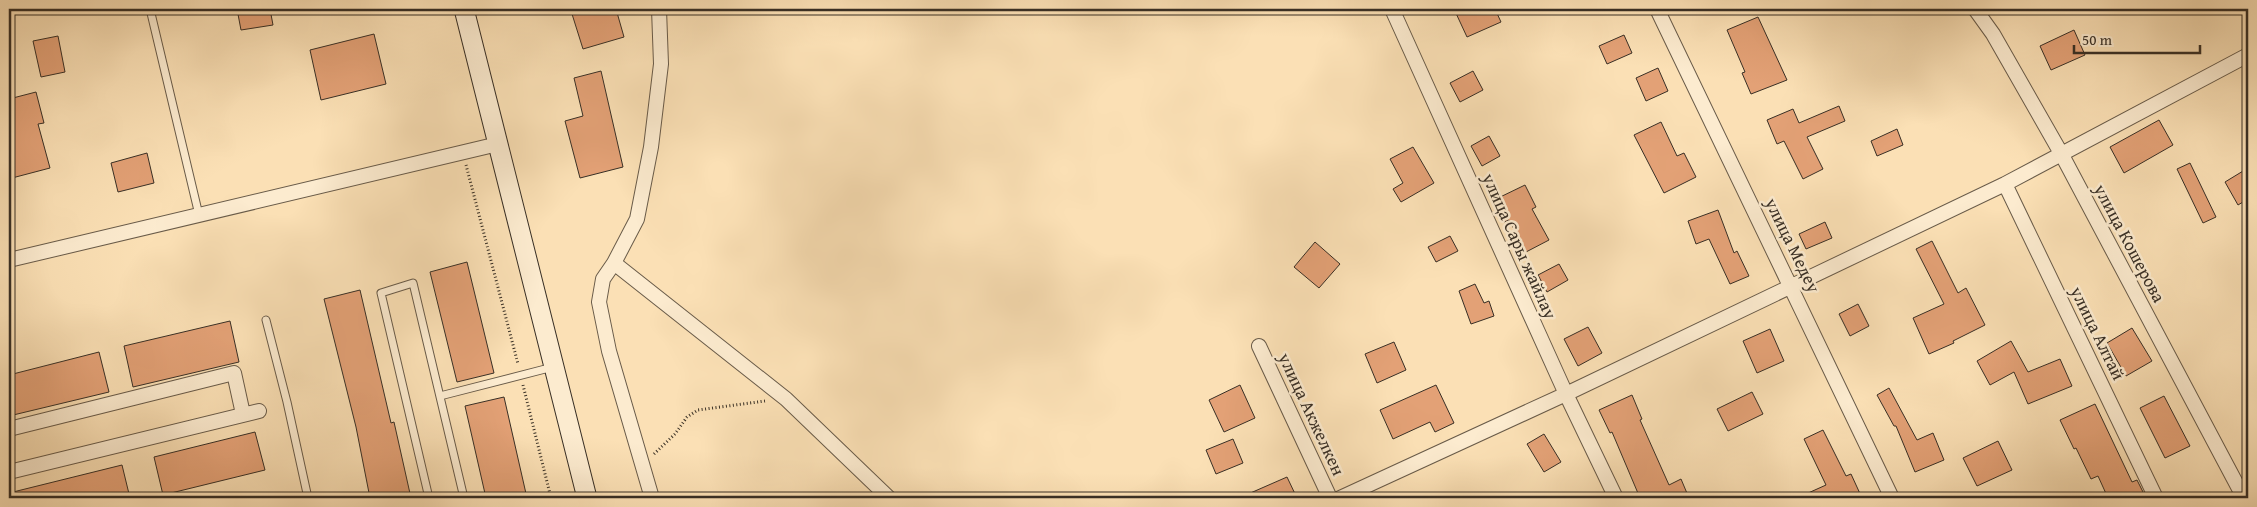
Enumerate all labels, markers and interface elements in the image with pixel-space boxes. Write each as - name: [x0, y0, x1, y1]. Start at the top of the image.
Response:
- scale bar: [2074, 22, 2201, 54]
- text: 50 m: [2082, 29, 2113, 50]
- street label: улица Сары жайлау: [1475, 168, 1564, 323]
- street label: улица Кошерова: [2087, 178, 2173, 308]
- street label: улица Медеу: [1758, 192, 1828, 297]
- street label: улица Алтай: [2063, 281, 2132, 385]
- street label: улица Акжелкен: [1271, 347, 1352, 480]

